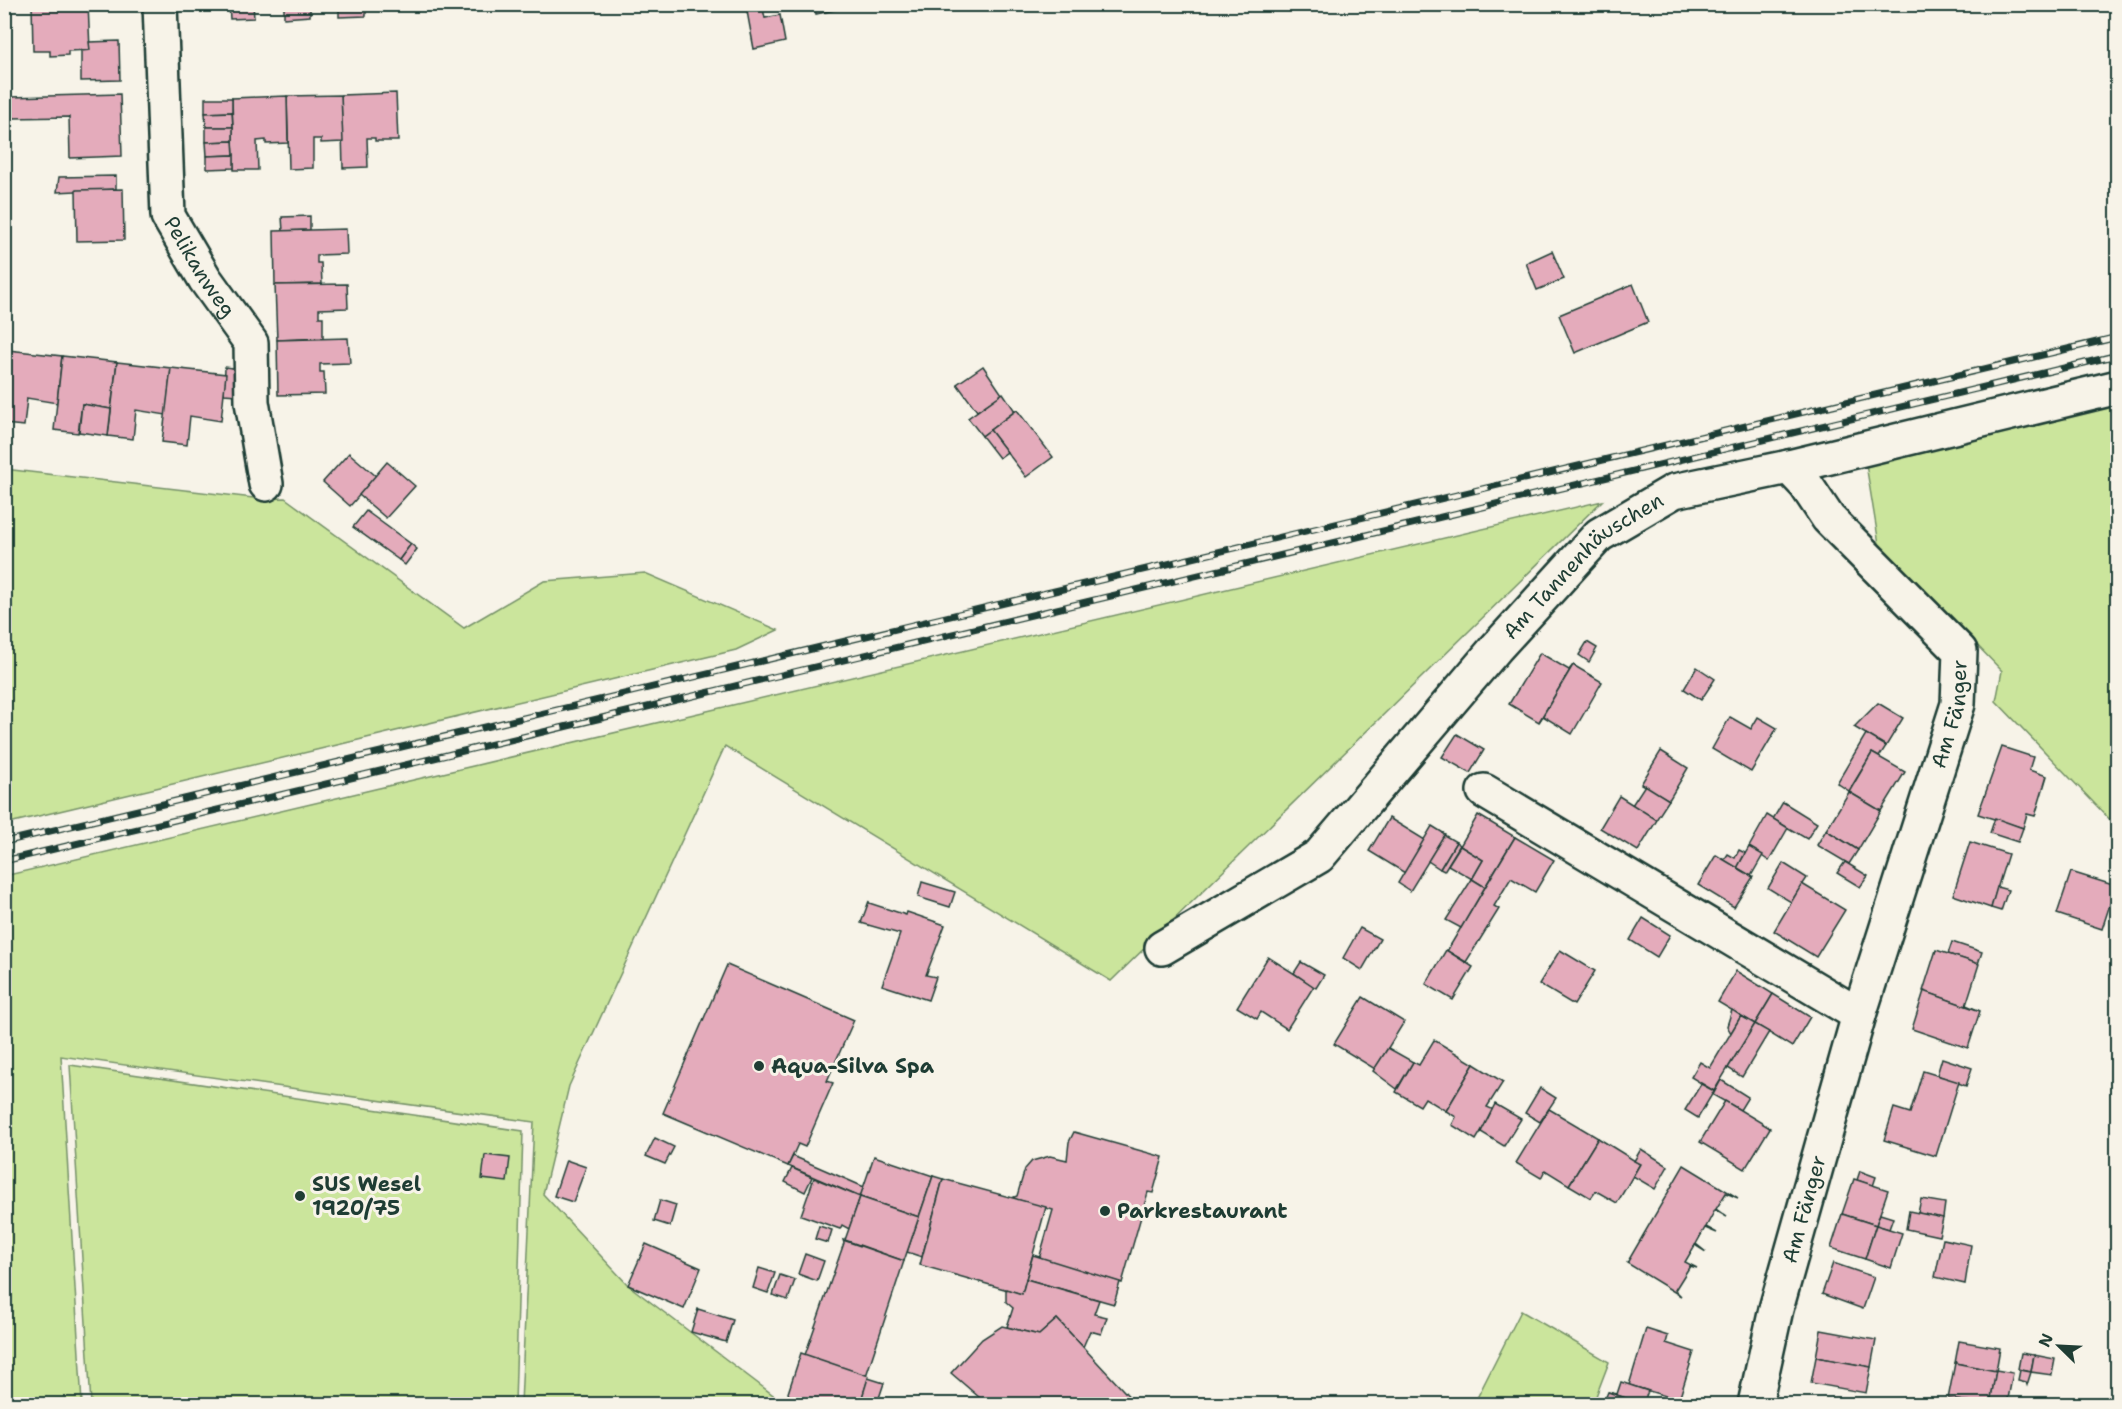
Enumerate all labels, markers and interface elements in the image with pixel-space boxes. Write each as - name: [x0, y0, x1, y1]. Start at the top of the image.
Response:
- street label: Pelikanweg: [157, 211, 242, 323]
- street label: Am Tannenhäuschen: [1497, 486, 1669, 645]
- street label: Am Fänger: [1924, 659, 1974, 772]
- place label: Aqua-Silva Spa: [771, 1052, 935, 1080]
- marker: Aqua-Silva Spa: [752, 1059, 766, 1073]
- street label: Am Fänger: [1776, 1152, 1833, 1267]
- place label: SUS Wesel 1920/75: [312, 1170, 421, 1222]
- marker: SUS Wesel 1920/75: [293, 1189, 307, 1203]
- place label: Parkrestaurant: [1117, 1197, 1287, 1225]
- marker: Parkrestaurant: [1098, 1204, 1112, 1218]
- north arrow: [2029, 1316, 2089, 1376]
- text: N: [2034, 1330, 2058, 1350]

